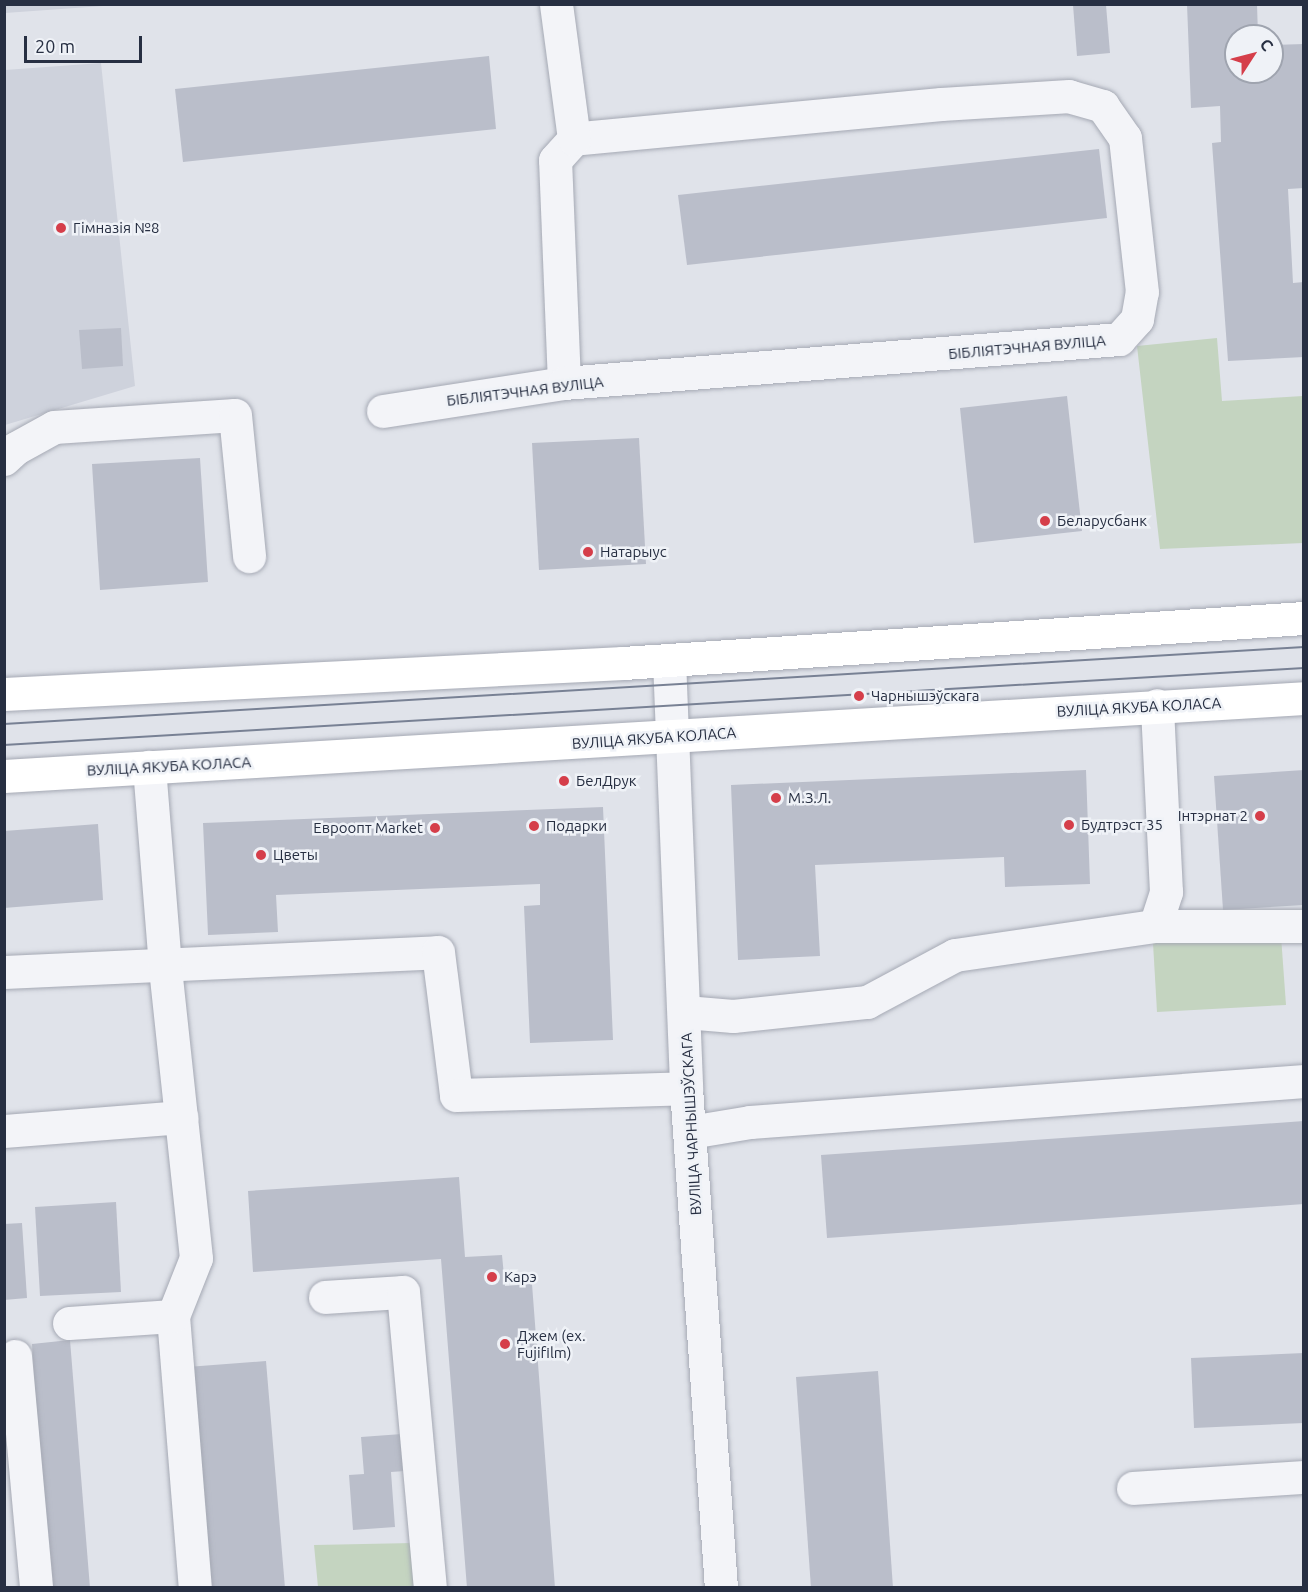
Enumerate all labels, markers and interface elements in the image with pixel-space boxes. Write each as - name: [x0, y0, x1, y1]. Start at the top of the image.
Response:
- scale bar: [27, 24, 146, 62]
- north arrow: [1224, 24, 1284, 84]
- text: С: [1257, 35, 1277, 54]
- text: 20 m: [35, 36, 75, 56]
- place label: Гімназія №8: [73, 219, 159, 237]
- marker: Гімназія №8: [54, 221, 68, 235]
- street label: БІБЛІЯТЭЧНАЯ ВУЛІЦА: [948, 331, 1106, 363]
- street label: БІБЛІЯТЭЧНАЯ ВУЛІЦА: [446, 372, 604, 410]
- place label: Беларусбанк: [1057, 512, 1147, 530]
- marker: Беларусбанк: [1038, 514, 1052, 528]
- place label: Натарыус: [600, 543, 667, 561]
- marker: Натарыус: [581, 545, 595, 559]
- place label: Чарнышэўскага: [871, 687, 979, 705]
- marker: Чарнышэўскага: [852, 689, 866, 703]
- street label: ВУЛІЦА ЯКУБА КОЛАСА: [1056, 694, 1222, 720]
- street label: ВУЛІЦА ЯКУБА КОЛАСА: [571, 723, 737, 753]
- street label: ВУЛІЦА ЯКУБА КОЛАСА: [86, 753, 252, 779]
- place label: БелДрук: [576, 772, 636, 790]
- marker: БелДрук: [557, 774, 571, 788]
- place label: М.З.Л.: [788, 789, 831, 807]
- marker: М.З.Л.: [769, 791, 783, 805]
- place label: Інтэрнат 2: [1178, 807, 1248, 825]
- marker: Інтэрнат 2: [1253, 809, 1267, 823]
- place label: Будтрэст 35: [1081, 816, 1163, 834]
- place label: Подарки: [546, 817, 607, 835]
- marker: Будтрэст 35: [1062, 818, 1076, 832]
- place label: Евроопт Market: [313, 819, 423, 837]
- marker: Подарки: [527, 819, 541, 833]
- marker: Евроопт Market: [428, 821, 442, 835]
- place label: Цветы: [273, 846, 318, 864]
- marker: Цветы: [254, 848, 268, 862]
- street label: ВУЛІЦА ЧАРНЫШЭЎСКАГА: [677, 1032, 705, 1216]
- place label: Карэ: [504, 1268, 537, 1286]
- marker: Карэ: [485, 1270, 499, 1284]
- place label: Джем (ex. Fujifilm): [517, 1326, 586, 1361]
- marker: Джем (ex. Fujifilm): [498, 1337, 512, 1351]

